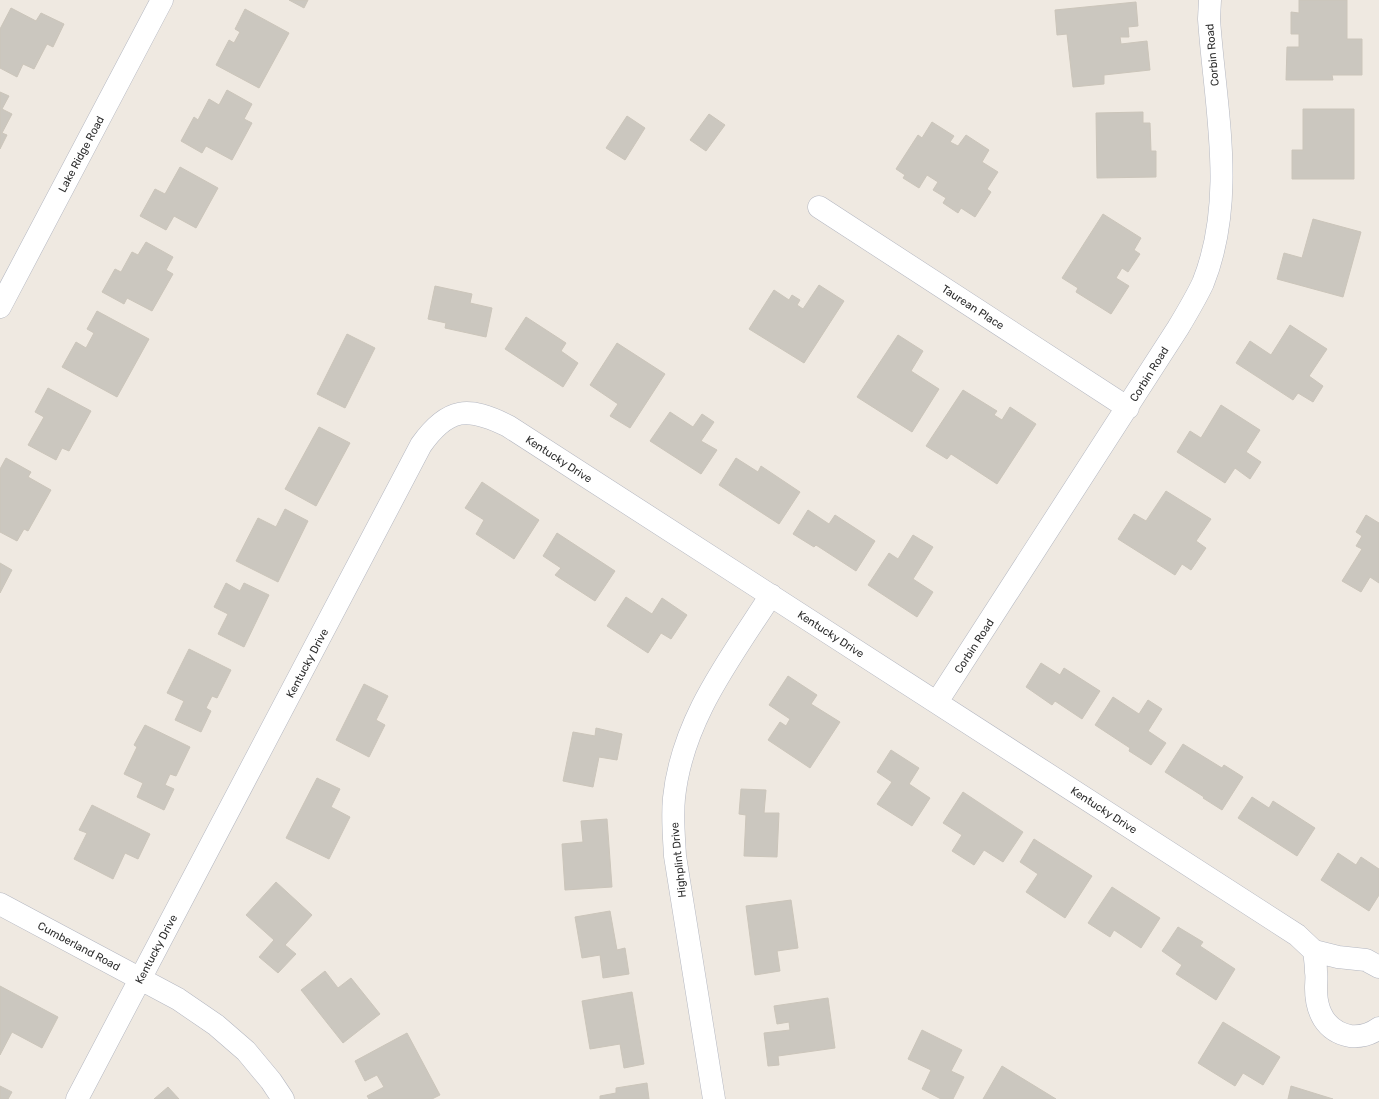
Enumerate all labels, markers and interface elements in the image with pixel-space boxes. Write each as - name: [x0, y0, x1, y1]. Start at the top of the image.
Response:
- street label: Corbin Road: [1203, 23, 1222, 87]
- street label: Lake Ridge Road: [56, 114, 107, 195]
- street label: Taurean Place: [939, 282, 1006, 332]
- street label: Corbin Road: [1127, 344, 1171, 404]
- street label: Kentucky Drive: [523, 433, 594, 486]
- street label: Kentucky Drive: [795, 608, 866, 661]
- street label: Corbin Road: [952, 617, 997, 676]
- street label: Kentucky Drive: [284, 626, 331, 700]
- street label: Kentucky Drive: [1068, 784, 1139, 837]
- street label: Highplint Drive: [668, 822, 689, 898]
- street label: Kentucky Drive: [133, 912, 180, 986]
- street label: Cumberland Road: [35, 919, 122, 974]

